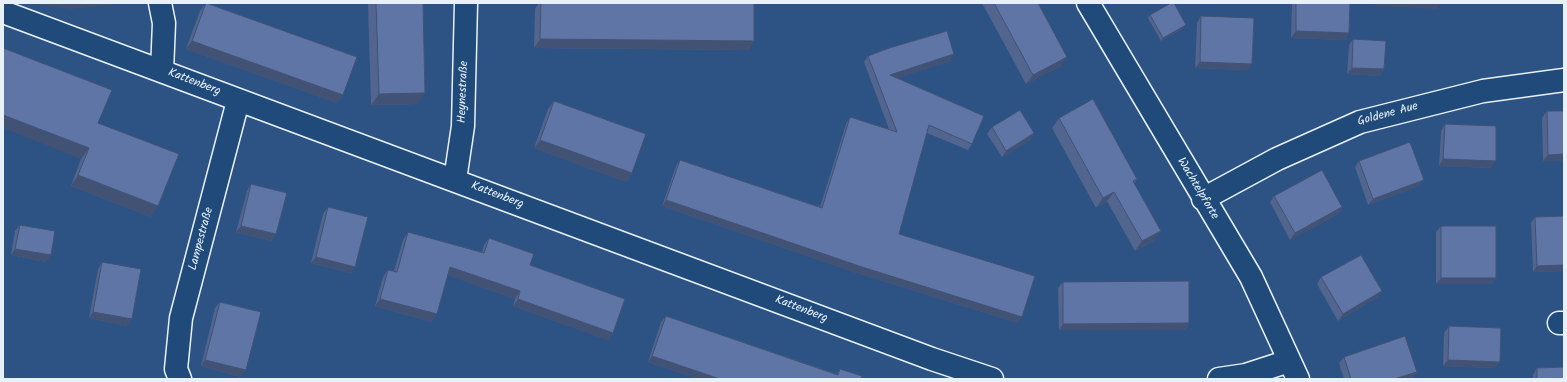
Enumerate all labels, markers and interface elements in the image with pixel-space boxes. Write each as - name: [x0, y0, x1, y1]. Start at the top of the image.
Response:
- street label: Heynestraße: [456, 60, 472, 124]
- street label: Kattenberg: [166, 66, 222, 100]
- street label: Goldene Aue: [1356, 100, 1420, 130]
- street label: Wachtelpforte: [1173, 156, 1221, 222]
- street label: Kattenberg: [469, 179, 525, 213]
- street label: Lampestraße: [187, 206, 217, 272]
- street label: Kattenberg: [773, 293, 829, 327]

